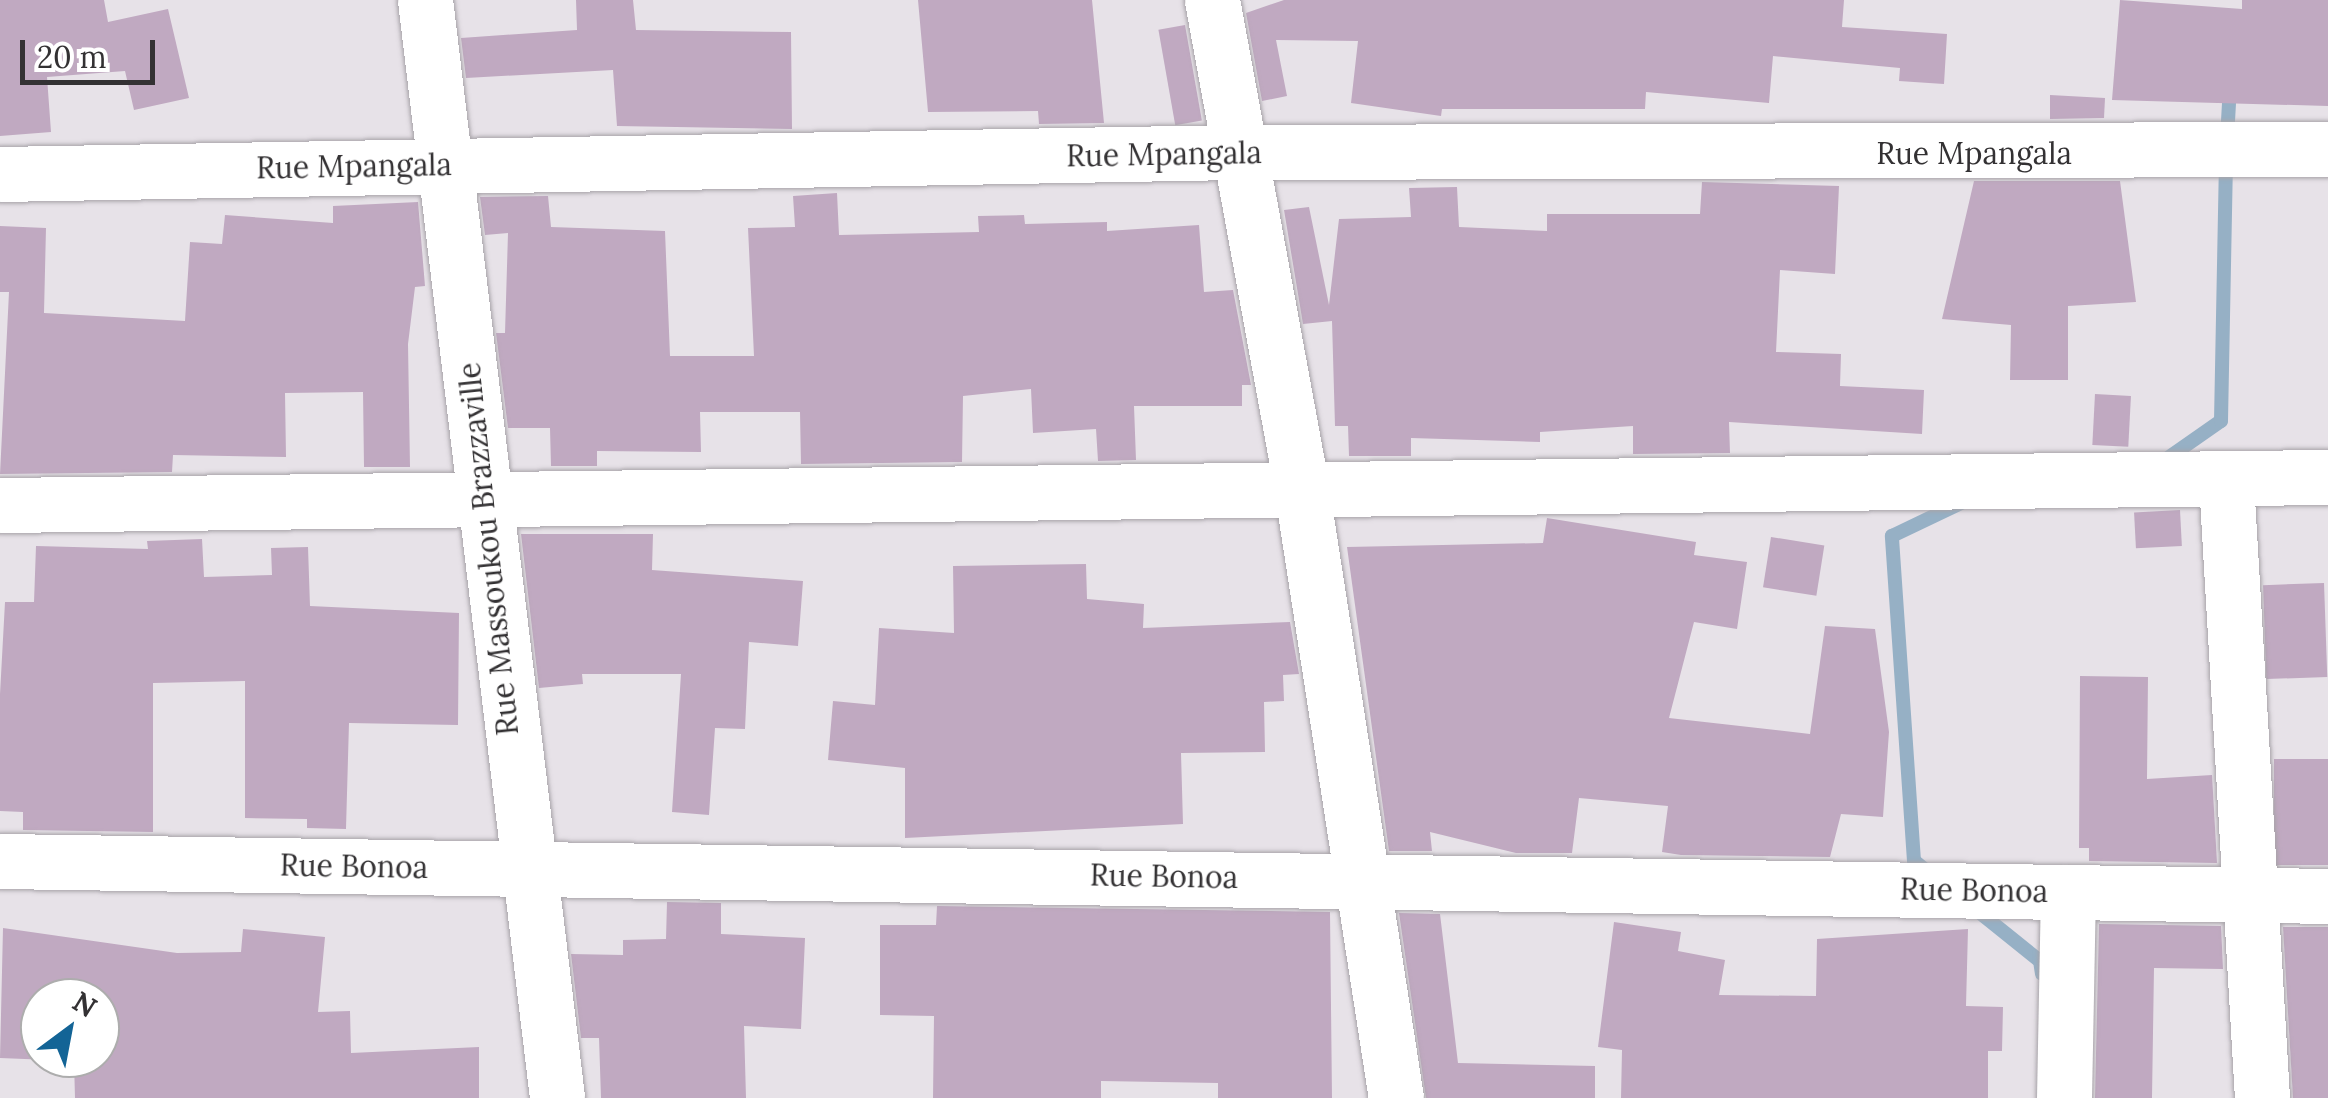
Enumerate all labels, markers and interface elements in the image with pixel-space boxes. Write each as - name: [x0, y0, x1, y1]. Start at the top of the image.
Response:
- scale bar: [25, 20, 160, 82]
- text: 20 m: [37, 38, 106, 76]
- street label: Rue Mpangala: [1066, 134, 1262, 174]
- street label: Rue Mpangala: [1876, 135, 2072, 171]
- street label: Rue Mpangala: [256, 146, 452, 186]
- street label: Rue Massoukou Brazzaville: [451, 361, 525, 737]
- street label: Rue Bonoa: [280, 847, 428, 885]
- street label: Rue Bonoa: [1090, 857, 1238, 895]
- street label: Rue Bonoa: [1900, 871, 2048, 909]
- north arrow: [20, 978, 120, 1078]
- text: N: [66, 983, 104, 1025]

